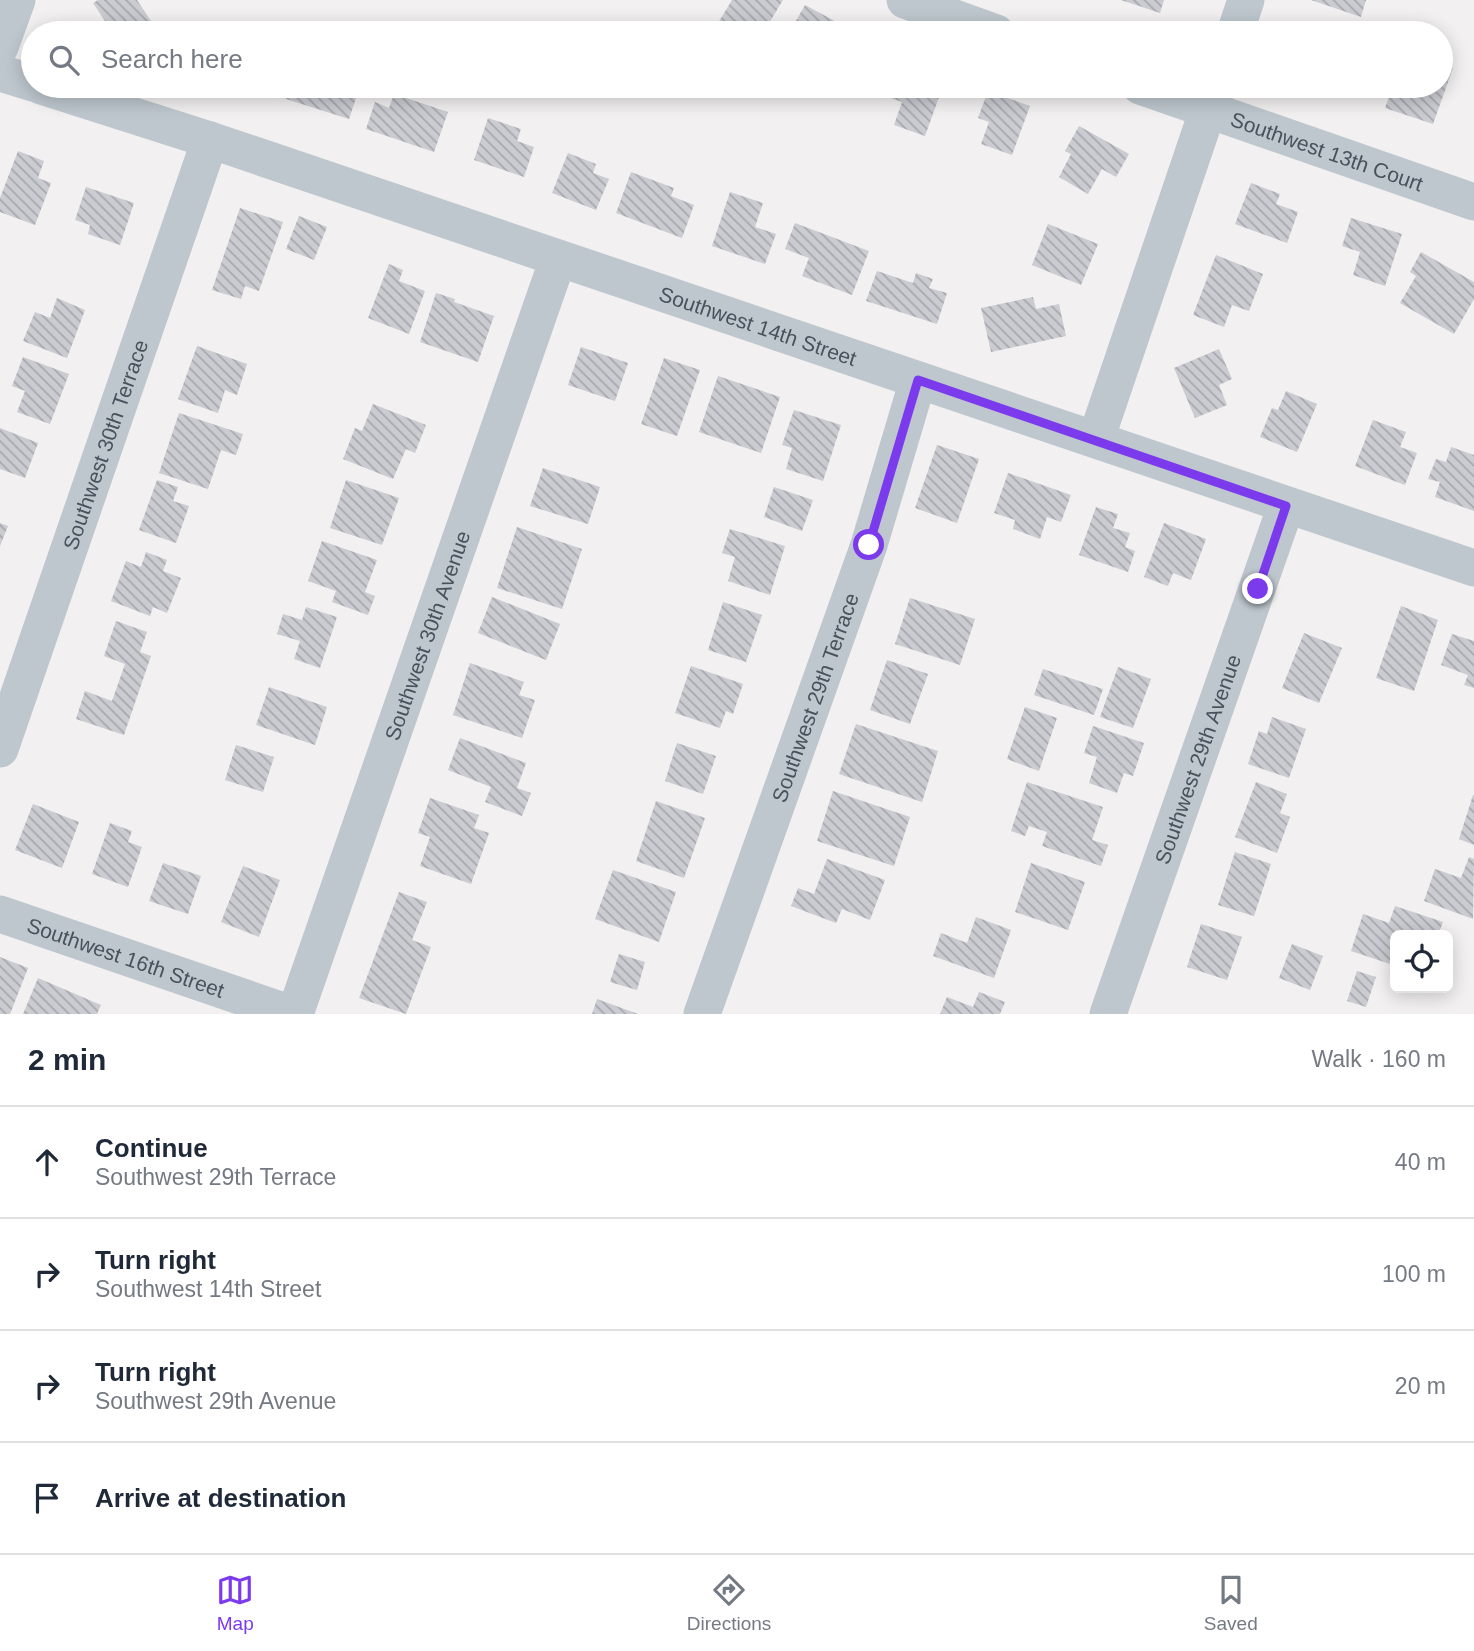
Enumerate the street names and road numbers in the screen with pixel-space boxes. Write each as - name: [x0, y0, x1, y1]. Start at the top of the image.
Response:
- street label: Southwest 13th Court: [1228, 107, 1426, 195]
- street label: Southwest 14th Street: [656, 282, 860, 370]
- street label: Southwest 30th Terrace: [58, 337, 152, 553]
- street label: Southwest 30th Avenue: [380, 527, 474, 743]
- street label: Southwest 29th Terrace: [767, 590, 863, 805]
- street label: Southwest 29th Avenue: [1150, 651, 1245, 867]
- street label: Southwest 16th Street: [24, 913, 228, 1002]

